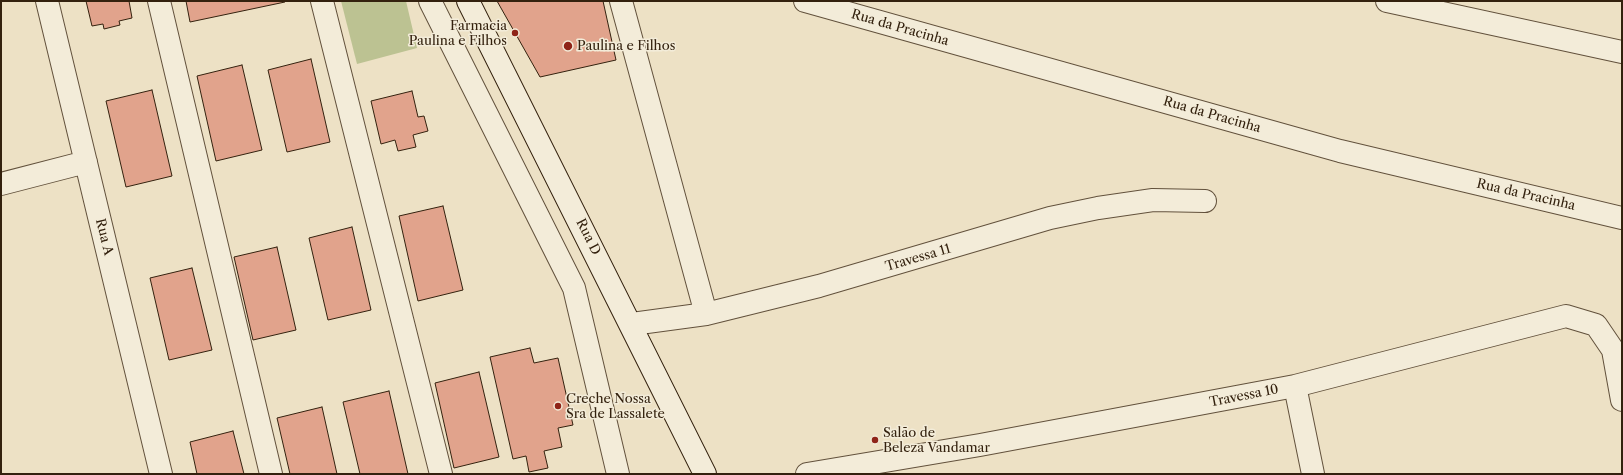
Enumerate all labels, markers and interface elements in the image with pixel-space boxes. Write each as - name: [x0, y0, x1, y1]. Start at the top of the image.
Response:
- street label: Rua da Pracinha: [849, 7, 951, 49]
- place label: Farmacia Paulina e Filhos: [409, 18, 507, 49]
- marker: Farmacia Paulina e Filhos: [510, 28, 520, 38]
- place label: Paulina e Filhos: [577, 38, 675, 54]
- marker: Paulina e Filhos: [562, 40, 574, 52]
- street label: Rua da Pracinha: [1161, 94, 1263, 136]
- street label: Rua da Pracinha: [1475, 176, 1577, 214]
- street label: Rua D: [572, 216, 604, 258]
- street label: Rua A: [92, 217, 116, 257]
- street label: Travessa 11: [883, 241, 953, 275]
- street label: Travessa 10: [1208, 382, 1280, 410]
- place label: Creche Nossa Sra de Lassalete: [566, 391, 665, 422]
- marker: Creche Nossa Sra de Lassalete: [553, 401, 563, 411]
- place label: Salão de Beleza Vandamar: [883, 425, 990, 456]
- marker: Salão de Beleza Vandamar: [870, 435, 880, 445]

